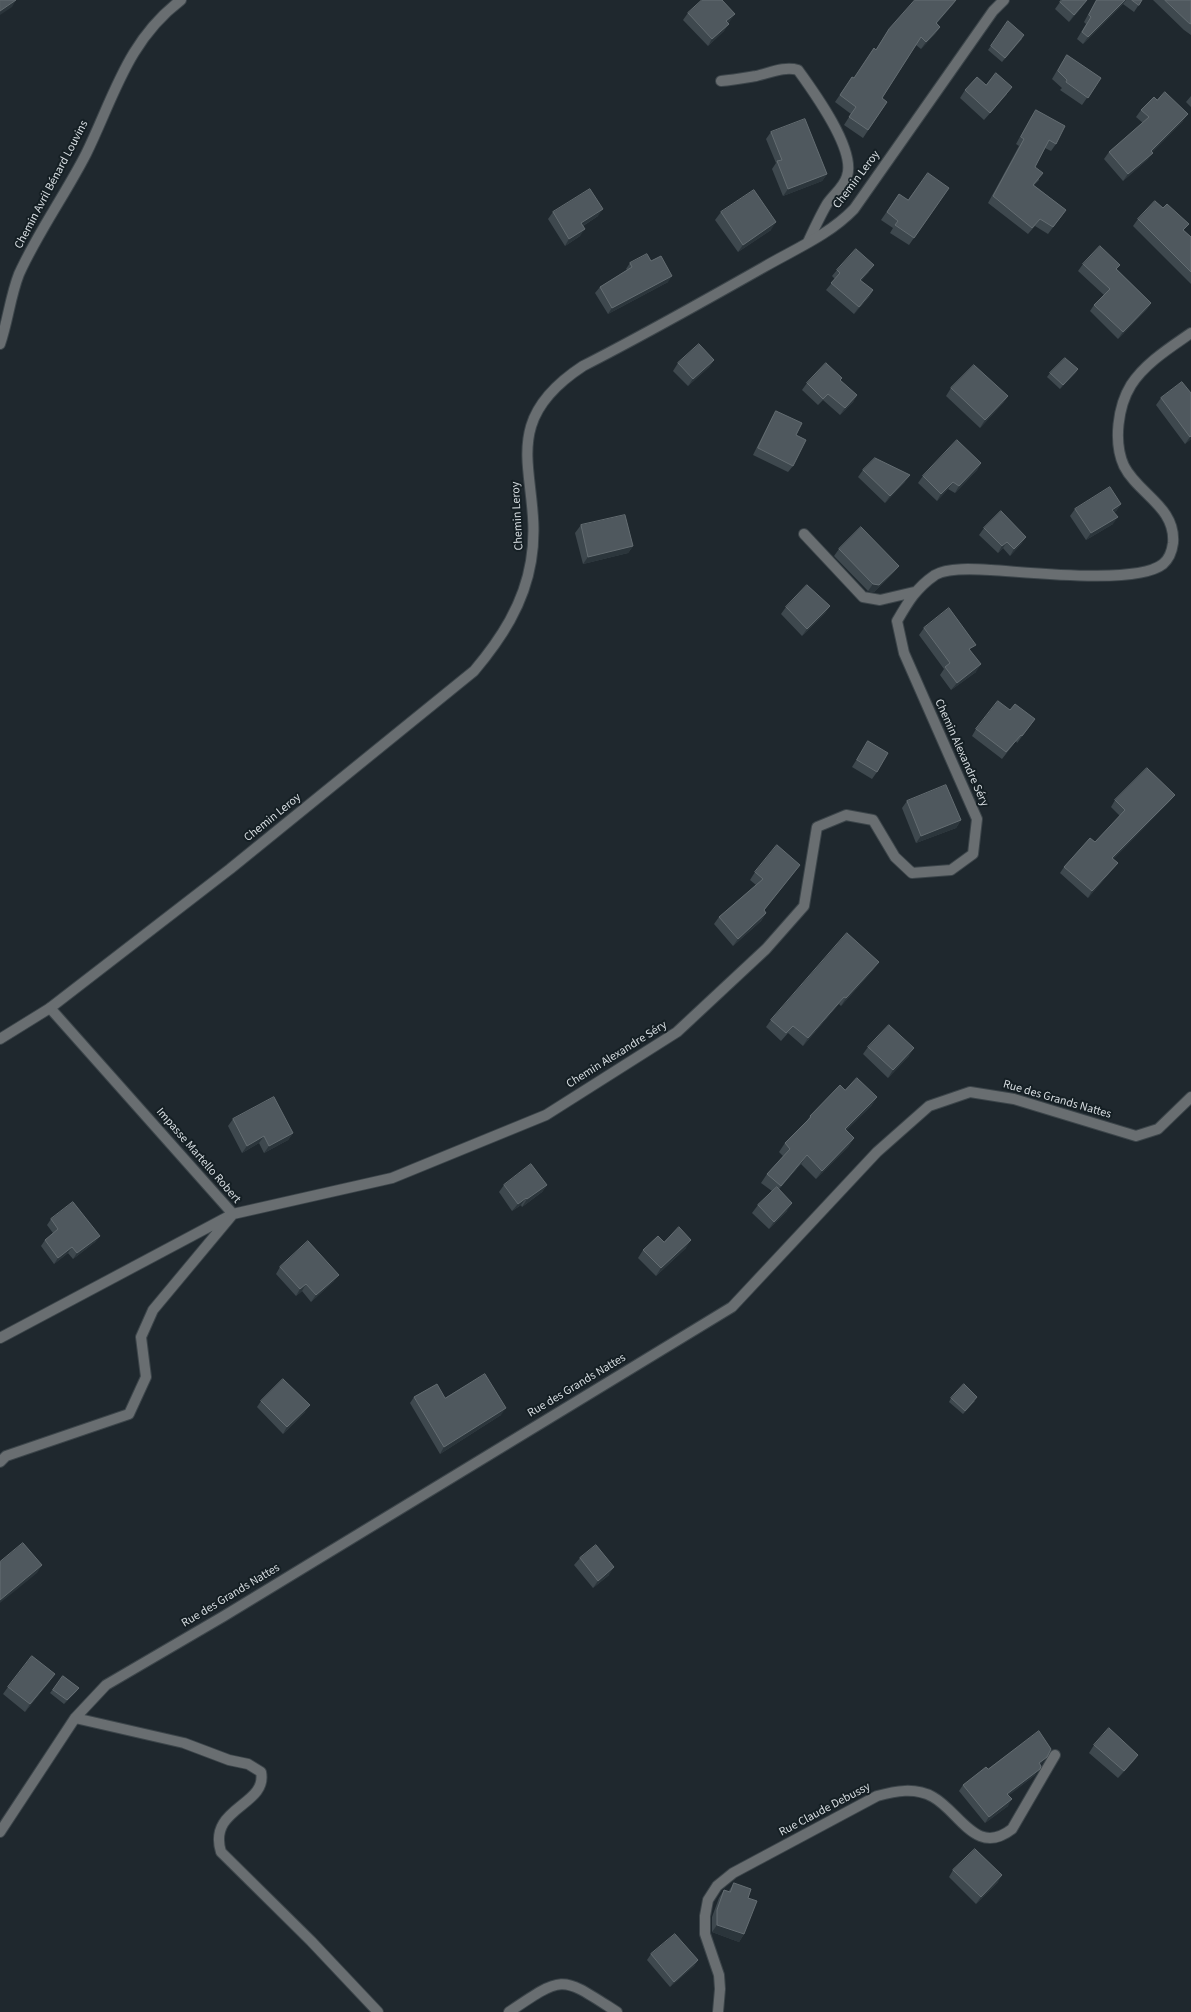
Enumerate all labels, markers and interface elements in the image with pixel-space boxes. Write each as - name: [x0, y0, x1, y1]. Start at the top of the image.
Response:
- street label: Chemin Avril Bénard Louvins: [12, 118, 92, 252]
- street label: Chemin Leroy: [831, 148, 883, 212]
- street label: Chemin Leroy: [509, 481, 527, 551]
- street label: Chemin Alexandre Séry: [931, 697, 991, 809]
- street label: Chemin Leroy: [242, 791, 304, 845]
- street label: Chemin Alexandre Séry: [564, 1018, 670, 1092]
- street label: Rue des Grands Nattes: [1001, 1078, 1113, 1122]
- street label: Impasse Martello Robert: [153, 1105, 243, 1207]
- street label: Rue des Grands Nattes: [525, 1351, 629, 1421]
- street label: Rue des Grands Nattes: [179, 1561, 283, 1631]
- street label: Rue Claude Debussy: [777, 1780, 873, 1840]

